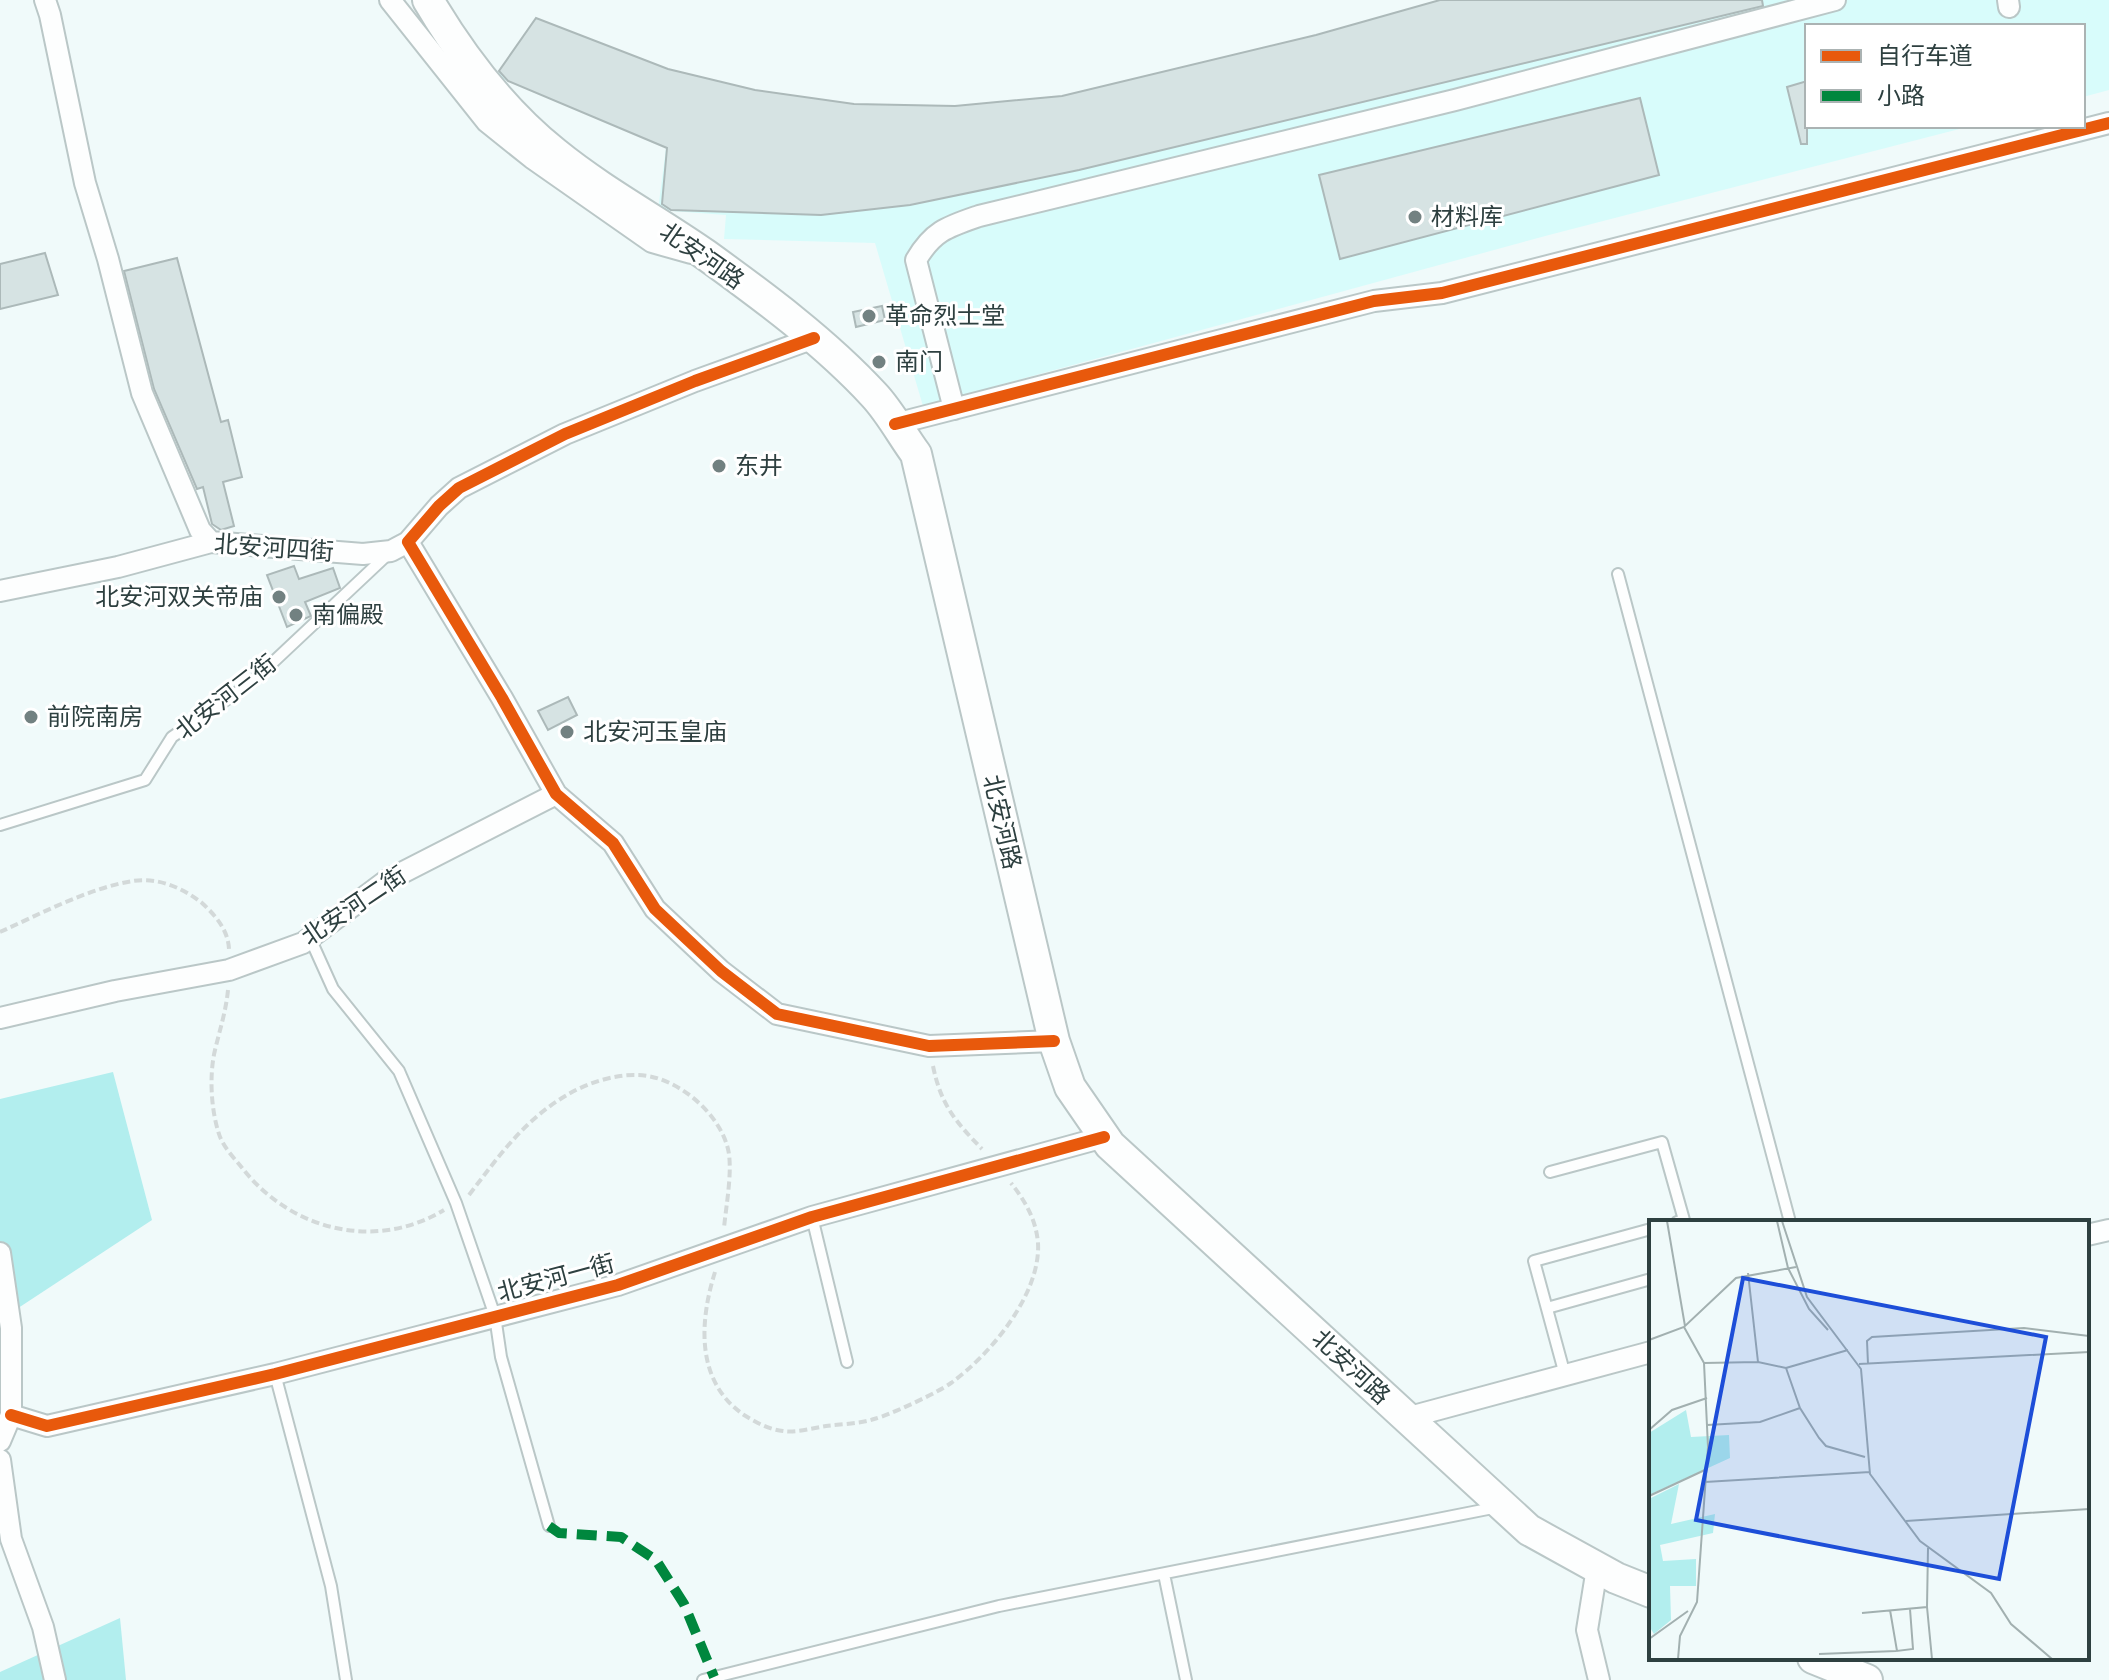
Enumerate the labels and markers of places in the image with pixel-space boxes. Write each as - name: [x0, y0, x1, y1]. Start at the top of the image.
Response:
- place label: 材料库: [1431, 201, 1503, 231]
- marker: 材料库: [1406, 208, 1424, 226]
- place label: 革命烈士堂: [885, 300, 1005, 330]
- marker: 革命烈士堂: [860, 307, 878, 325]
- place label: 南门: [895, 346, 943, 376]
- marker: 南门: [870, 353, 888, 371]
- place label: 东井: [735, 450, 783, 480]
- marker: 东井: [710, 457, 728, 475]
- place label: 北安河双关帝庙: [95, 581, 263, 611]
- marker: 北安河双关帝庙: [270, 588, 288, 606]
- place label: 南偏殿: [312, 599, 384, 629]
- marker: 南偏殿: [287, 606, 305, 624]
- place label: 前院南房: [47, 701, 143, 731]
- marker: 前院南房: [22, 708, 40, 726]
- place label: 北安河玉皇庙: [583, 716, 727, 746]
- marker: 北安河玉皇庙: [558, 723, 576, 741]

